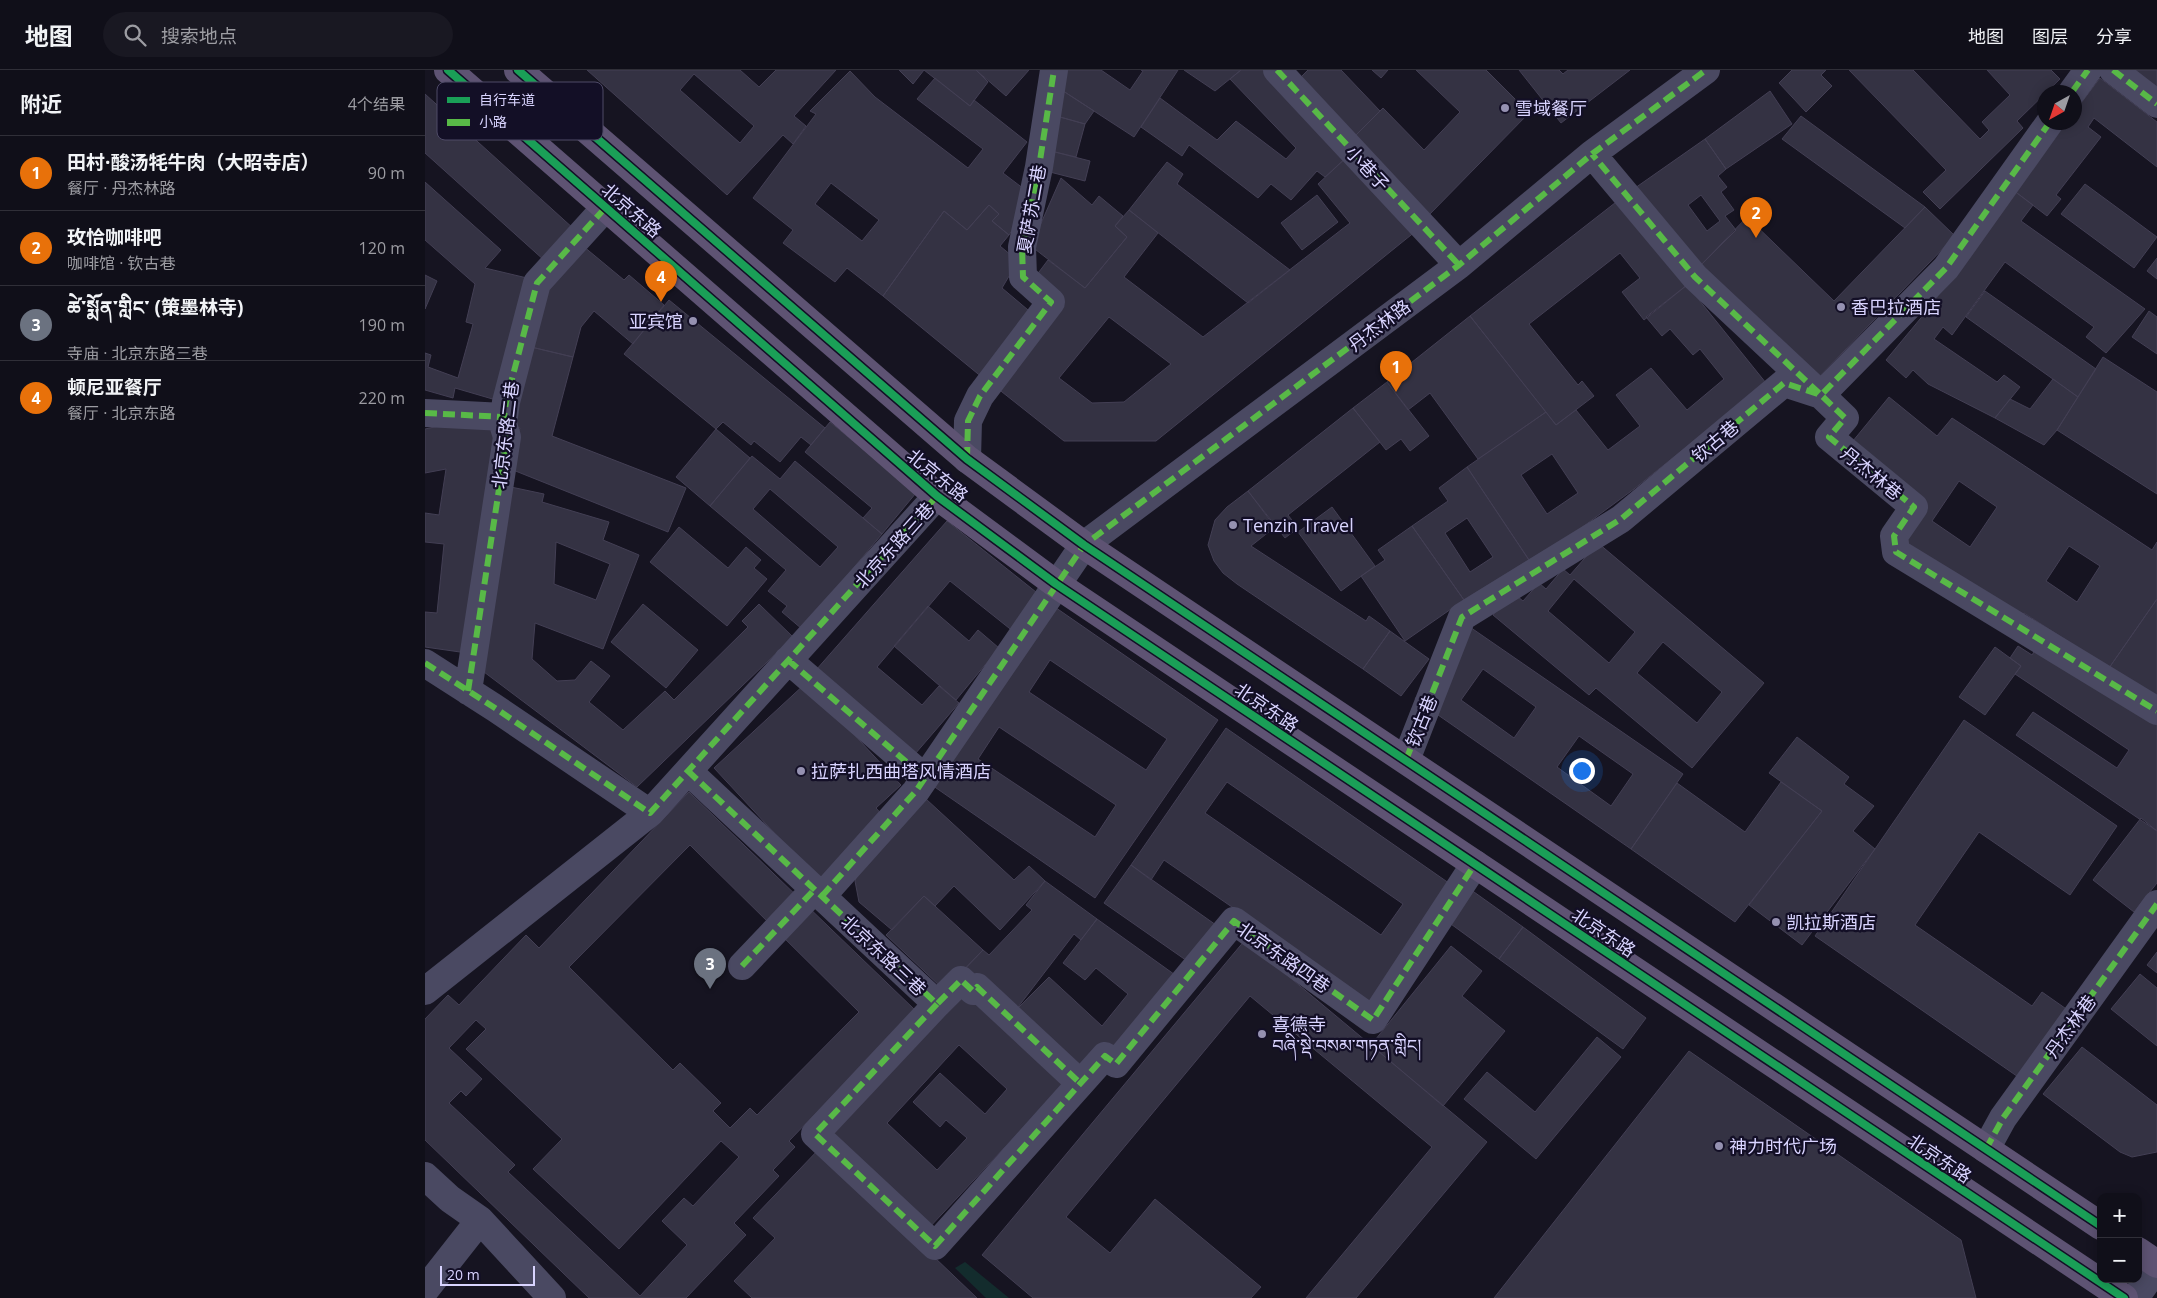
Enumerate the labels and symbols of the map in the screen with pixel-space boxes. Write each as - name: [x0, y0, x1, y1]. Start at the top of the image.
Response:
- legend: [437, 82, 603, 140]
- north arrow: [2037, 85, 2082, 130]
- text: 自行车道: [479, 90, 535, 109]
- place label: 雪域餐厅: [1515, 96, 1587, 120]
- marker: 雪域餐厅: [1499, 102, 1511, 114]
- text: 小路: [479, 112, 507, 131]
- street label: 小巷子: [1341, 140, 1395, 196]
- street label: 夏萨苏二巷: [1011, 163, 1051, 255]
- street label: 北京东路: [597, 177, 667, 243]
- pin: 2: [1740, 197, 1772, 238]
- pin: 4: [645, 261, 677, 302]
- street label: 丹杰林路: [1343, 294, 1415, 356]
- place label: 香巴拉酒店: [1851, 295, 1941, 319]
- marker: 香巴拉酒店: [1835, 301, 1847, 313]
- place label: 亚宾馆: [629, 309, 683, 333]
- marker: 亚宾馆: [687, 315, 699, 327]
- pin: 1: [1380, 351, 1412, 392]
- street label: 北京东路二巷: [487, 380, 523, 490]
- street label: 钦古巷: [1687, 414, 1743, 468]
- street label: 丹杰林巷: [1836, 441, 1908, 505]
- street label: 北京东路: [902, 443, 974, 507]
- street label: 北京东路三巷: [849, 497, 939, 593]
- place label: Tenzin Travel: [1243, 513, 1354, 537]
- marker: Tenzin Travel: [1227, 519, 1239, 531]
- street label: 北京东路: [1230, 677, 1304, 737]
- street label: 钦古巷: [1400, 691, 1442, 751]
- your location: [1569, 758, 1595, 784]
- place label: 拉萨扎西曲塔风情酒店: [811, 759, 991, 783]
- marker: 拉萨扎西曲塔风情酒店: [795, 765, 807, 777]
- street label: 北京东路: [1567, 902, 1641, 962]
- street label: 北京东路三巷: [836, 909, 932, 1001]
- place label: 凯拉斯酒店: [1786, 910, 1876, 934]
- street label: 北京东路四巷: [1233, 916, 1335, 998]
- marker: 凯拉斯酒店: [1770, 916, 1782, 928]
- pin: 3: [694, 948, 726, 989]
- street label: 丹杰林巷: [2039, 990, 2101, 1062]
- place label: 喜德寺 བཞི་སྡེ་བསམ་གཏན་གླིང།: [1272, 1012, 1421, 1061]
- marker: 喜德寺 བཞི་སྡེ་བསམ་གཏན་གླིང།: [1256, 1028, 1268, 1040]
- street label: 北京东路: [1903, 1128, 1977, 1188]
- place label: 神力时代广场: [1729, 1134, 1837, 1158]
- marker: 神力时代广场: [1713, 1140, 1725, 1152]
- scale bar: [440, 1263, 535, 1286]

